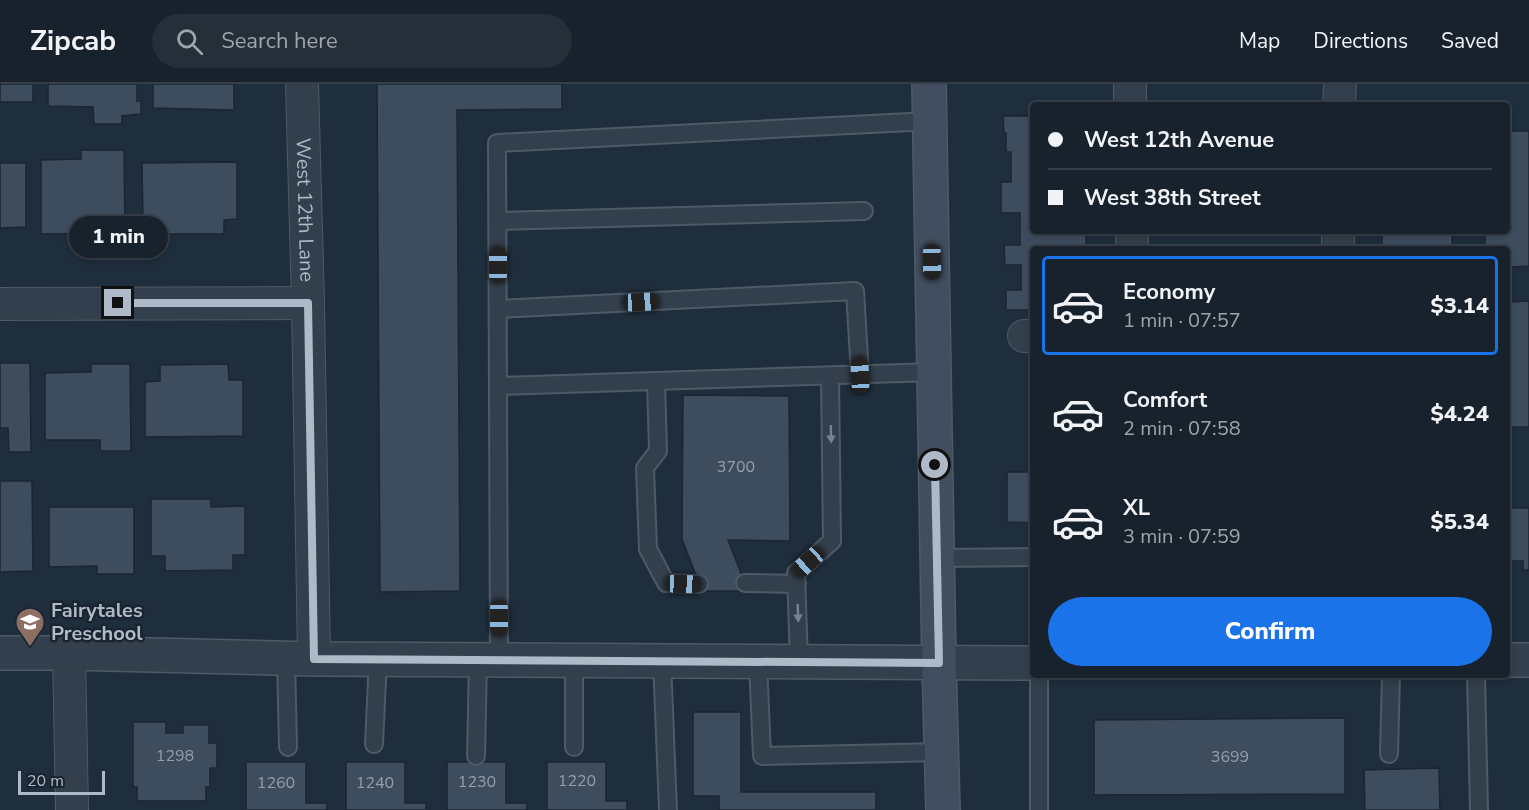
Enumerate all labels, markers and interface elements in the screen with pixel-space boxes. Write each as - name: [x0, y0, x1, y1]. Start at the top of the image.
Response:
- search box: [152, 14, 572, 68]
- text: Zipcab: [30, 22, 116, 60]
- icon: search: [173, 25, 206, 58]
- text: Search here: [221, 26, 338, 56]
- text: Map: [1239, 27, 1280, 55]
- text: Directions: [1313, 27, 1408, 55]
- text: Saved: [1441, 27, 1499, 55]
- text: West 12th Avenue: [1084, 125, 1274, 155]
- street label: West 12th Lane: [290, 138, 321, 282]
- text: West 38th Street: [1084, 183, 1261, 213]
- callout: 1 min: [68, 216, 168, 258]
- text: 1 min: [92, 223, 145, 250]
- car: [923, 244, 941, 280]
- car: [489, 247, 507, 283]
- text: Economy: [1123, 277, 1215, 307]
- icon: car: [1051, 279, 1105, 333]
- route end: [104, 289, 131, 316]
- text: $3.14: [1430, 291, 1489, 321]
- car: [623, 292, 659, 312]
- text: 1 min · 07:57: [1123, 307, 1241, 334]
- car: [850, 357, 870, 393]
- text: Comfort: [1123, 385, 1207, 415]
- icon: car: [1051, 387, 1105, 441]
- text: $4.24: [1430, 399, 1489, 429]
- text: 2 min · 07:58: [1123, 415, 1241, 442]
- one-way arrow: [826, 425, 836, 444]
- route start: [921, 451, 948, 478]
- house number: 3700: [717, 456, 755, 478]
- text: XL: [1123, 493, 1150, 523]
- icon: car: [1051, 495, 1105, 549]
- text: $5.34: [1430, 507, 1489, 537]
- text: 3 min · 07:59: [1123, 523, 1241, 550]
- car: [789, 543, 827, 581]
- car: [665, 574, 701, 594]
- place label: Fairytales Preschool: [51, 597, 143, 647]
- button: Confirm: [1048, 597, 1492, 666]
- car: [490, 600, 508, 636]
- one-way arrow: [793, 604, 802, 623]
- school or university icon: Fairytales Preschool: [14, 606, 46, 648]
- house number: 1298: [156, 745, 194, 767]
- house number: 3699: [1211, 746, 1249, 768]
- scale bar: [18, 768, 105, 796]
- text: 20 m: [27, 770, 64, 792]
- house number: 1220: [558, 770, 596, 792]
- house number: 1230: [458, 771, 496, 793]
- house number: 1260: [257, 772, 295, 794]
- house number: 1240: [356, 772, 394, 794]

